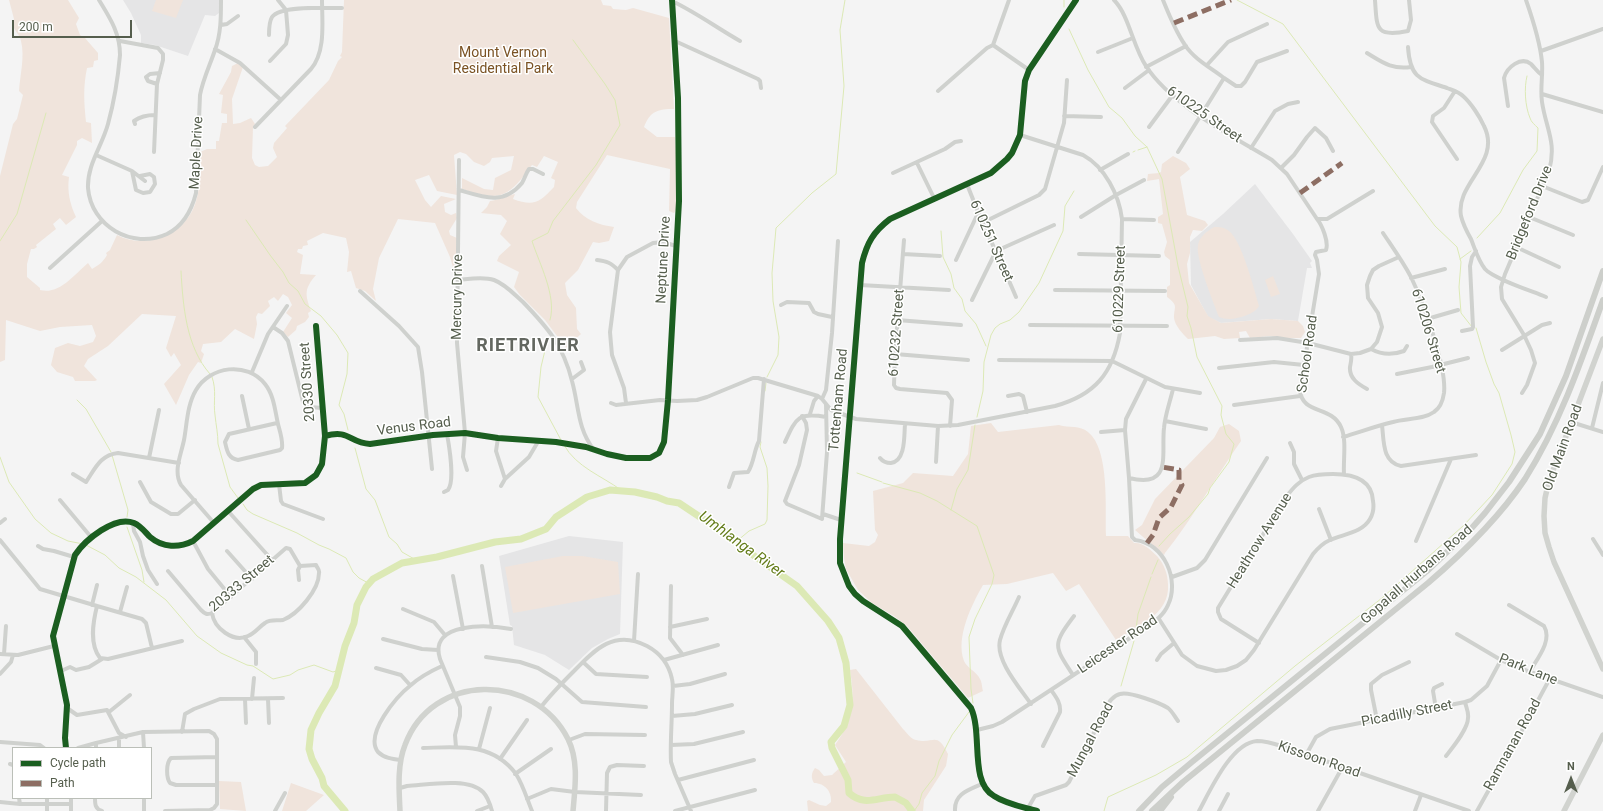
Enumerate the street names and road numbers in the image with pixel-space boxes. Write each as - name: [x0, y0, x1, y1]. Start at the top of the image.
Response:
- street label: 610225 Street: [1163, 83, 1245, 147]
- street label: Maple Drive: [187, 116, 207, 190]
- street label: Bridgeford Drive: [1503, 163, 1557, 263]
- street label: 610251 Street: [966, 198, 1016, 284]
- street label: Neptune Drive: [653, 216, 675, 304]
- street label: 610229 Street: [1110, 245, 1130, 333]
- street label: Mercury Drive: [449, 254, 467, 340]
- street label: 610206 Street: [1407, 287, 1449, 375]
- street label: 610232 Street: [886, 289, 908, 377]
- street label: School Road: [1294, 314, 1322, 394]
- street label: 20330 Street: [297, 342, 319, 422]
- street label: Tottenham Road: [826, 348, 852, 452]
- street label: Old Main Road: [1540, 402, 1586, 494]
- street label: Venus Road: [376, 414, 452, 440]
- street label: Heathrow Avenue: [1224, 490, 1296, 592]
- street label: Gopalall Hurbans Road: [1358, 522, 1476, 628]
- street label: 20333 Street: [206, 552, 278, 616]
- street label: Leicester Road: [1075, 612, 1161, 678]
- street label: Park Lane: [1496, 651, 1560, 689]
- street label: Ramnanan Road: [1481, 696, 1545, 794]
- street label: Picadilly Street: [1360, 697, 1454, 731]
- street label: Mungal Road: [1064, 700, 1118, 780]
- street label: Kissoon Road: [1276, 738, 1362, 782]

